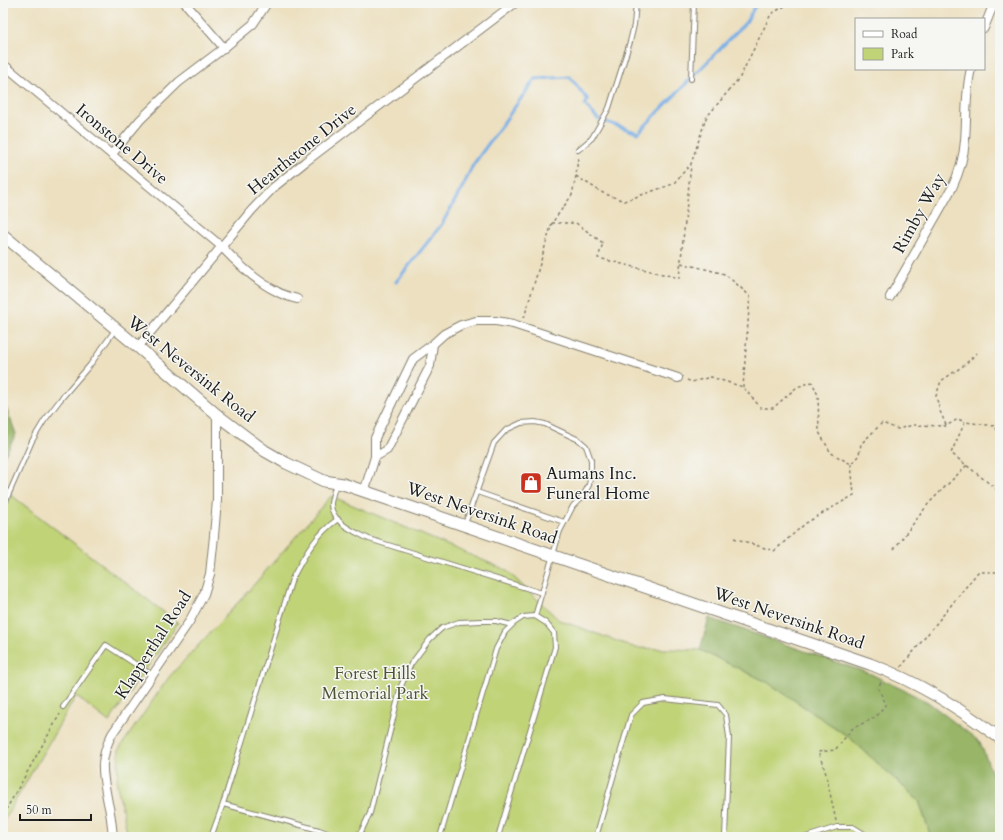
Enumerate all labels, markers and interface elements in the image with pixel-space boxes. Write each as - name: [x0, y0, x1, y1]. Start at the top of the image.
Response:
- legend: [855, 18, 985, 70]
- text: Road: [891, 26, 918, 42]
- text: Park: [891, 46, 915, 62]
- street label: Ironstone Drive: [71, 98, 173, 190]
- street label: Hearthstone Drive: [243, 98, 361, 200]
- street label: Rimby Way: [887, 169, 951, 257]
- street label: West Neversink Road: [122, 310, 260, 428]
- place label: Aumans Inc. Funeral Home: [546, 462, 650, 505]
- shop icon: Aumans Inc. Funeral Home: [518, 470, 544, 496]
- street label: West Neversink Road: [403, 476, 560, 550]
- street label: West Neversink Road: [710, 581, 867, 655]
- street label: Klapperthal Road: [109, 586, 197, 704]
- park label: Forest Hills Memorial Park: [321, 662, 430, 705]
- scale bar: [20, 796, 91, 822]
- text: 50 m: [26, 802, 53, 818]

